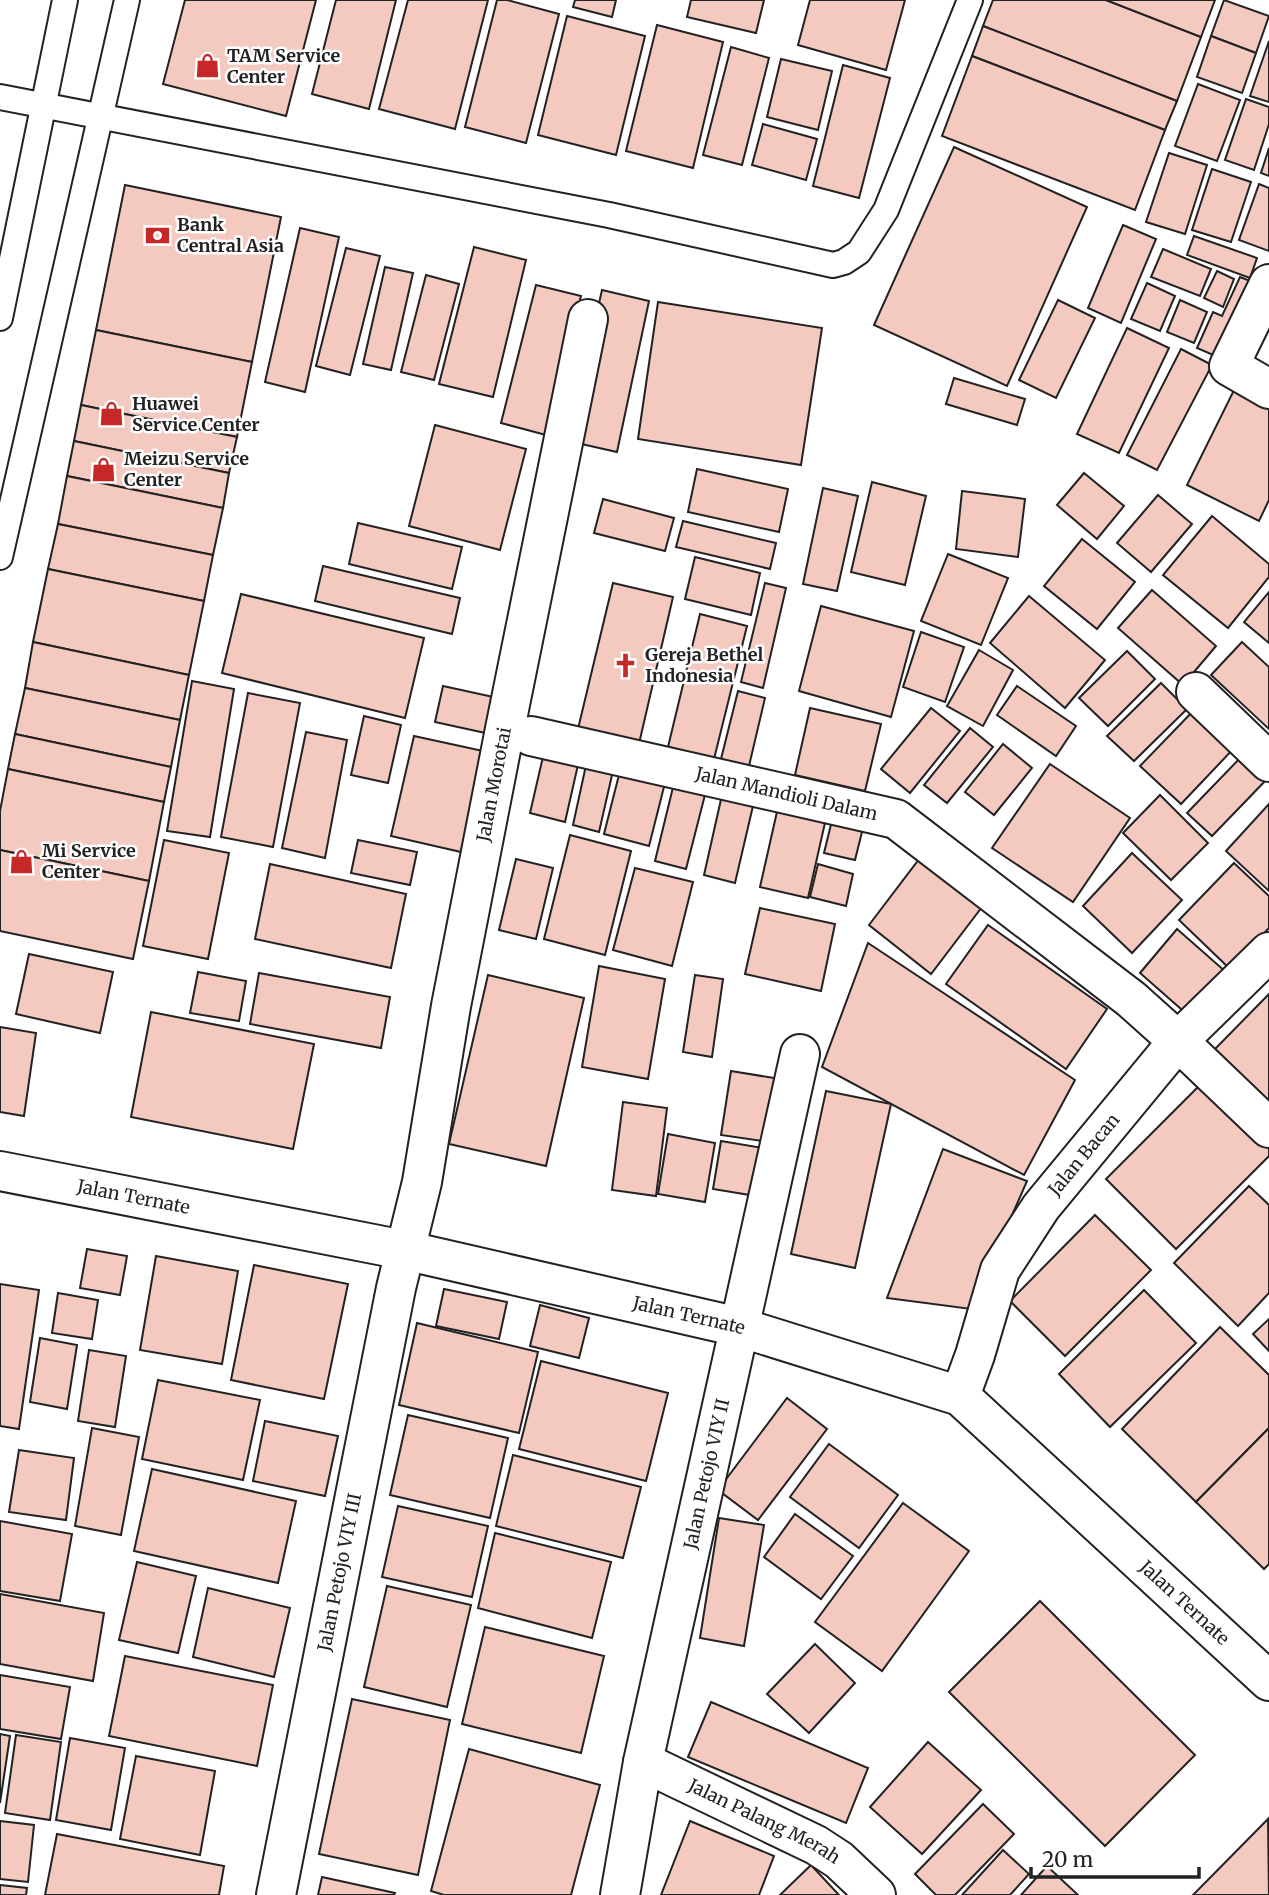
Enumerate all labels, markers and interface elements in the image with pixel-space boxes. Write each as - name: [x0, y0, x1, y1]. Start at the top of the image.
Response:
- place label: TAM Service Center: [227, 44, 340, 88]
- shop icon: TAM Service Center: [193, 52, 221, 80]
- place label: Bank Central Asia: [177, 213, 284, 257]
- bank icon: Bank Central Asia: [143, 221, 171, 249]
- place label: Huawei Service Center: [132, 392, 260, 436]
- shop icon: Huawei Service Center: [98, 400, 126, 428]
- place label: Meizu Service Center: [124, 447, 249, 491]
- shop icon: Meizu Service Center: [90, 455, 118, 483]
- place label: Gereja Bethel Indonesia: [645, 643, 764, 687]
- church icon: Gereja Bethel Indonesia: [611, 651, 639, 679]
- street label: Jalan Morotai: [471, 725, 516, 845]
- street label: Jalan Mandioli Dalam: [692, 762, 880, 825]
- place label: Mi Service Center: [42, 839, 136, 883]
- shop icon: Mi Service Center: [8, 847, 36, 875]
- street label: Jalan Bacan: [1042, 1109, 1124, 1201]
- street label: Jalan Ternate: [74, 1174, 192, 1219]
- street label: Jalan Ternate: [630, 1291, 748, 1339]
- street label: Jalan Petojo VIY II: [678, 1396, 734, 1552]
- street label: Jalan Petojo VIY III: [312, 1491, 366, 1654]
- street label: Jalan Ternate: [1134, 1555, 1234, 1650]
- street label: Jalan Palang Merah: [684, 1773, 845, 1869]
- scale bar: [1031, 1836, 1199, 1880]
- text: 20 m: [1042, 1846, 1094, 1873]

